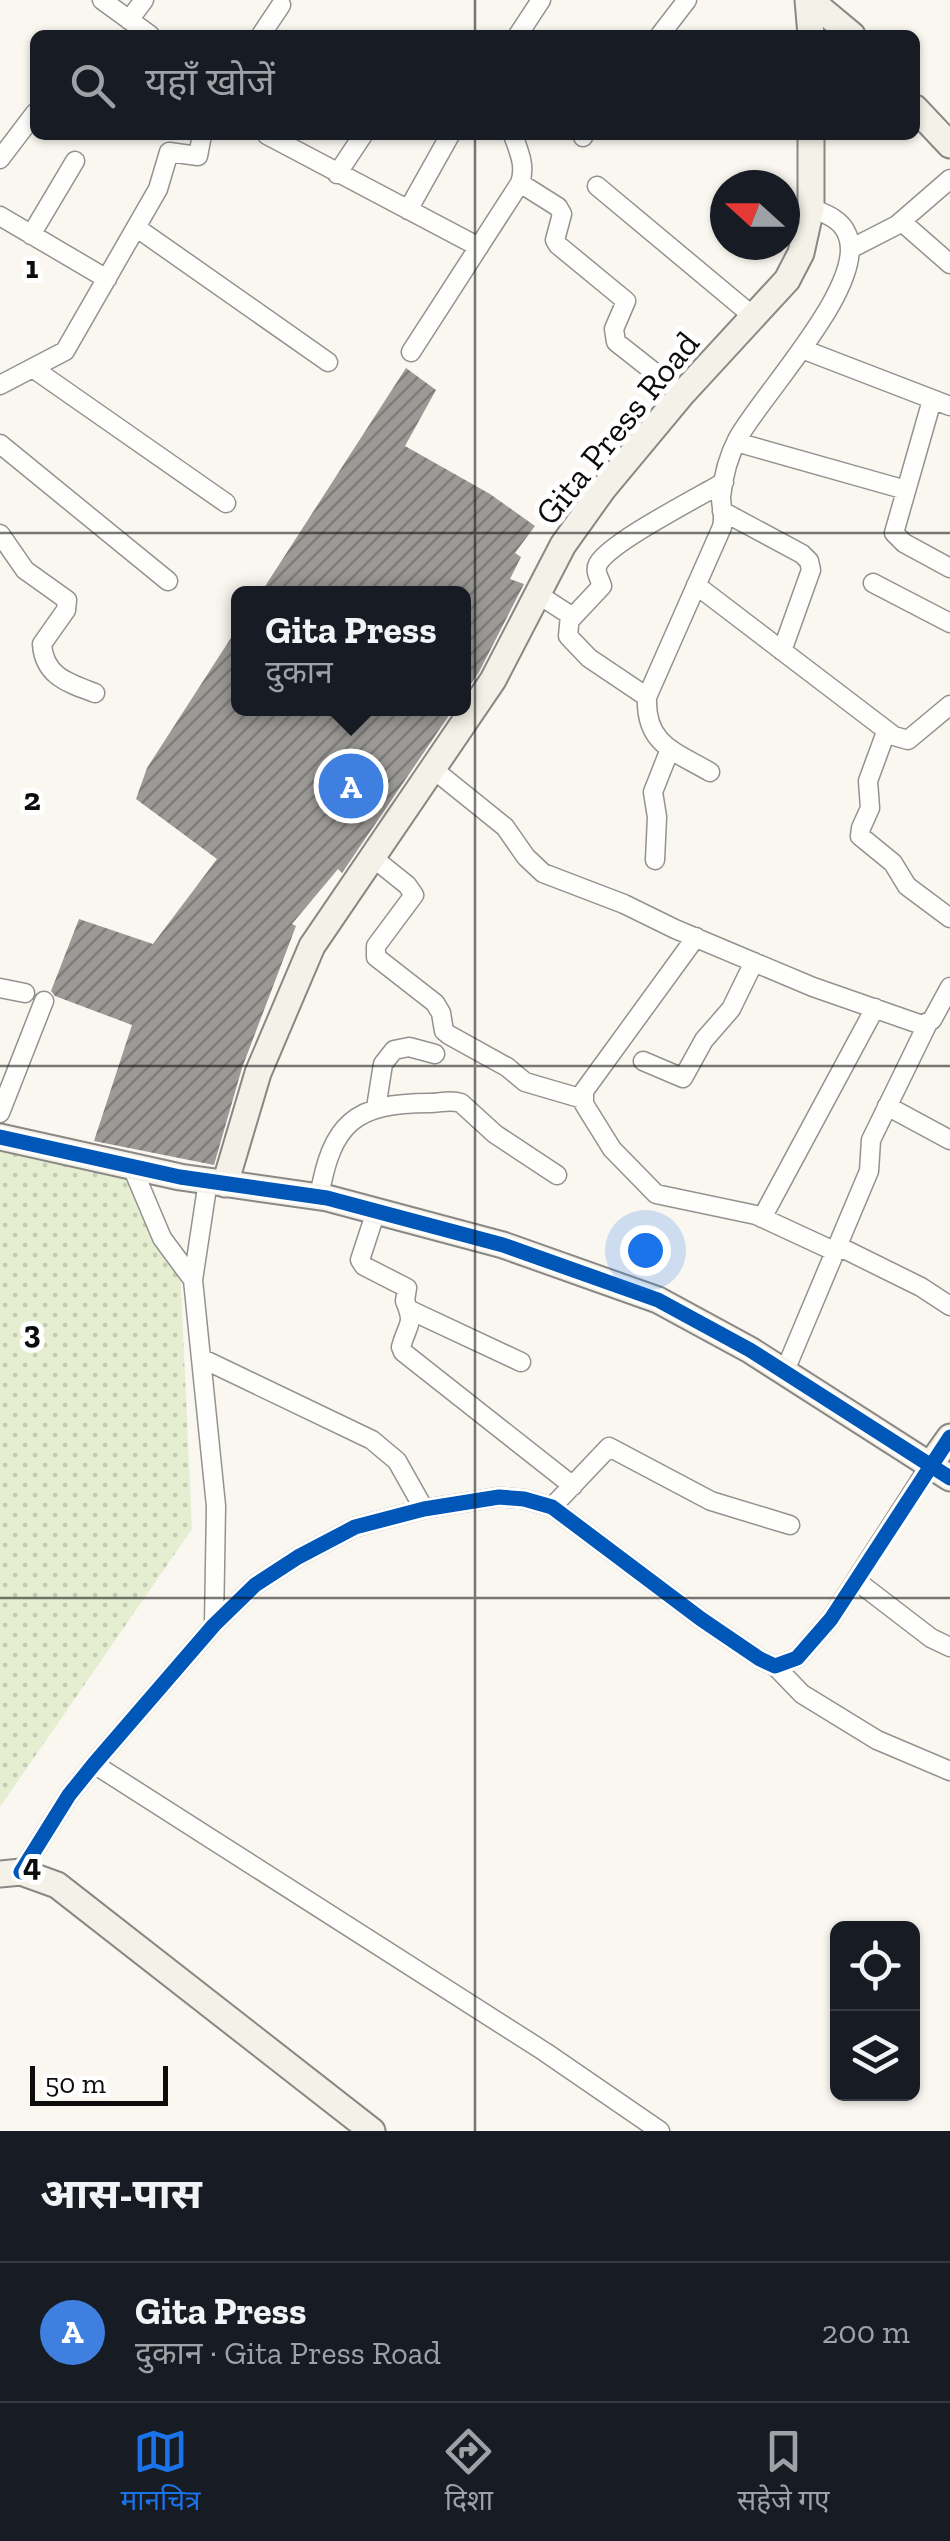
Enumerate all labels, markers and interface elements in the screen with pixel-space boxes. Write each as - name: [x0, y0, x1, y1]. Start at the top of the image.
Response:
- search box: [30, 30, 920, 140]
- icon: search: [65, 58, 120, 113]
- text: यहाँ खोजें: [145, 59, 275, 105]
- north arrow: [710, 170, 800, 260]
- text: 1: [26, 248, 39, 286]
- street label: Gita Press Road: [526, 323, 708, 533]
- popup: [231, 586, 471, 716]
- text: Gita Press: [265, 607, 437, 653]
- text: दुकान: [265, 653, 333, 691]
- pin: A: [318, 748, 384, 824]
- text: 2: [23, 780, 41, 818]
- your location: [620, 1225, 671, 1276]
- text: 3: [23, 1313, 41, 1351]
- text: 4: [23, 1846, 41, 1884]
- map controls: [830, 1921, 920, 2101]
- button: locate: [830, 1921, 920, 2011]
- button: layers: [830, 2011, 920, 2101]
- scale bar: [30, 2061, 168, 2106]
- text: 50 m: [45, 2067, 106, 2100]
- text: आस-पास: [40, 2168, 202, 2219]
- text: Gita Press: [135, 2288, 306, 2334]
- text: A: [62, 2313, 83, 2351]
- text: 200 m: [822, 2313, 910, 2351]
- text: दुकान · Gita Press Road: [135, 2334, 441, 2372]
- tab: मानचित्र: [120, 2424, 200, 2521]
- tab: दिशा: [441, 2424, 496, 2521]
- tab: सहेजे गए: [737, 2424, 830, 2521]

